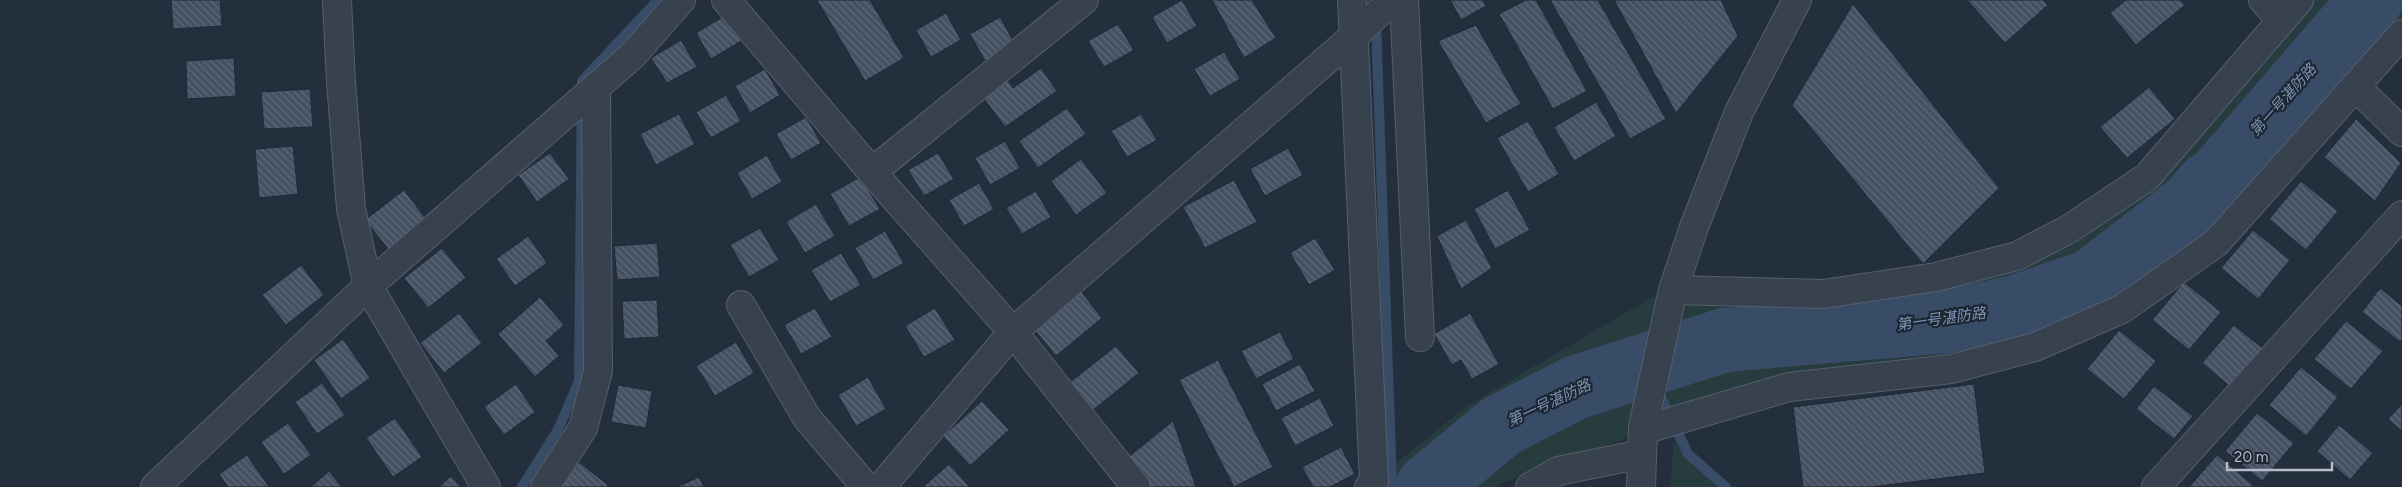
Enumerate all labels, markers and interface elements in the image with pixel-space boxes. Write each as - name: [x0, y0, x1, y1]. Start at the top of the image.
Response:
- water label: 第一号湛防路: [2246, 59, 2321, 139]
- water label: 第一号湛防路: [1895, 304, 1989, 334]
- water label: 第一号湛防路: [1504, 375, 1595, 430]
- scale bar: [2227, 440, 2332, 472]
- text: 20 m: [2234, 448, 2268, 466]

